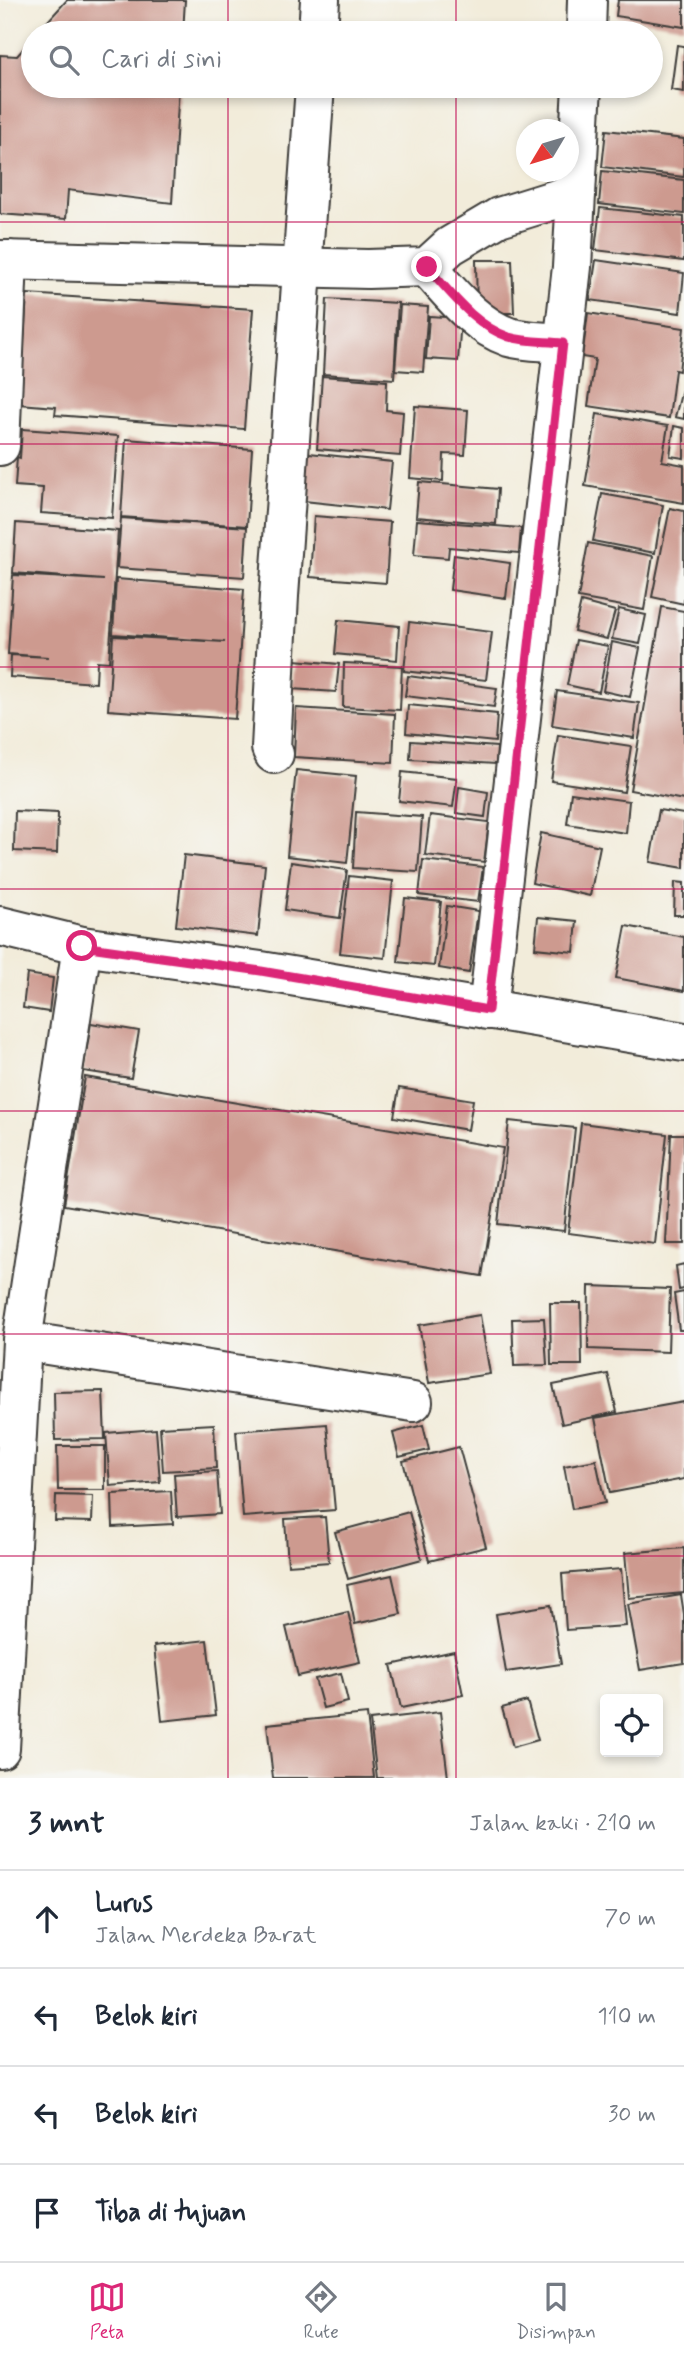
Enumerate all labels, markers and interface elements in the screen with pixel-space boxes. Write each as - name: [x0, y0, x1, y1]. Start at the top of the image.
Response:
- search box: [21, 21, 663, 98]
- icon: search: [45, 41, 83, 79]
- text: Cari di sini: [101, 43, 222, 77]
- north arrow: [516, 119, 579, 182]
- route end: [411, 251, 442, 282]
- route start: [66, 930, 97, 961]
- map controls: [600, 1694, 663, 1757]
- button: locate: [600, 1694, 663, 1757]
- text: 3 mnt: [28, 1804, 104, 1843]
- text: Jalan kaki · 210 m: [469, 1809, 656, 1839]
- text: Lurus: [95, 1887, 153, 1921]
- icon: ahead: [28, 1900, 66, 1938]
- text: 70 m: [604, 1904, 656, 1934]
- text: Jalan Merdeka Barat: [95, 1921, 317, 1951]
- icon: left: [28, 1998, 66, 2036]
- text: Belok kiri: [95, 2000, 197, 2034]
- text: 110 m: [597, 2002, 656, 2032]
- icon: left: [28, 2096, 66, 2134]
- text: Belok kiri: [95, 2098, 197, 2132]
- text: 30 m: [608, 2100, 656, 2130]
- icon: arrive: [28, 2194, 66, 2232]
- text: Tiba di tujuan: [95, 2196, 246, 2230]
- tab: Peta: [88, 2278, 126, 2345]
- tab: Rute: [302, 2278, 340, 2345]
- tab: Disimpan: [516, 2278, 596, 2345]

